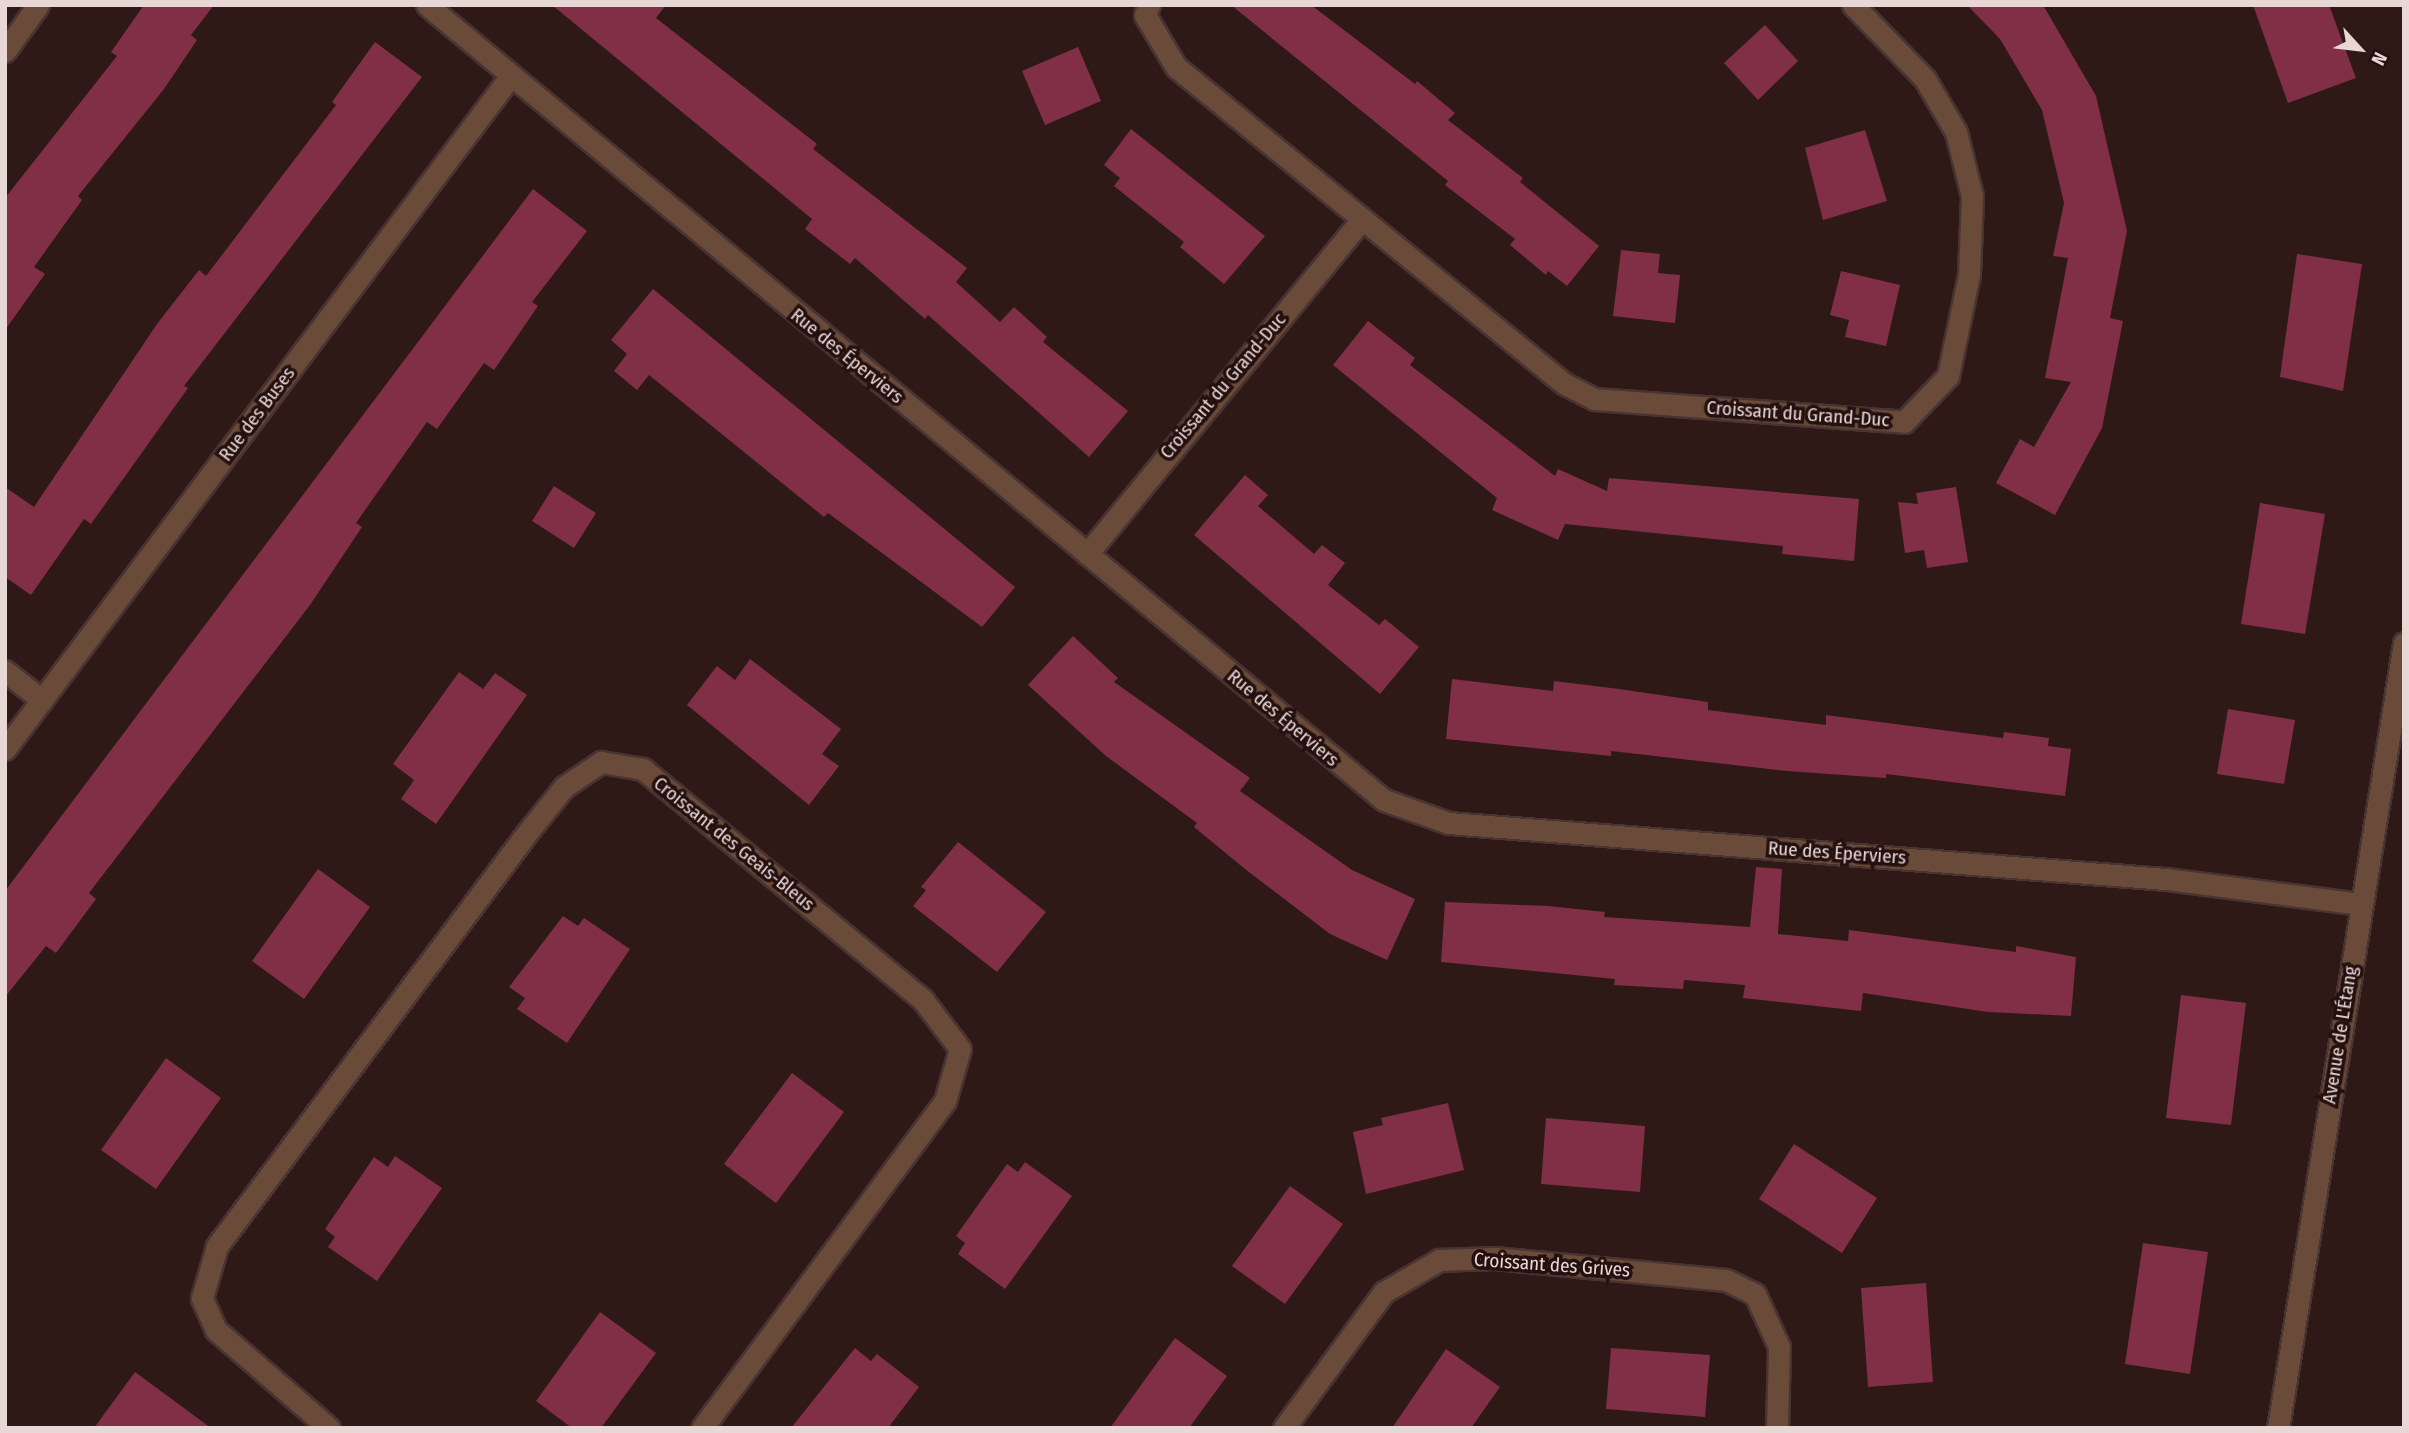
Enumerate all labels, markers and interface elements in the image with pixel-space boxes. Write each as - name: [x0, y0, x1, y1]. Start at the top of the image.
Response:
- north arrow: [2325, 14, 2395, 84]
- text: N: [2366, 48, 2392, 69]
- street label: Rue des Éperviers: [786, 304, 908, 408]
- street label: Croissant du Grand-Duc: [1155, 308, 1291, 464]
- street label: Rue des Buses: [214, 362, 300, 466]
- street label: Croissant du Grand-Duc: [1706, 396, 1890, 432]
- street label: Rue des Éperviers: [1223, 665, 1343, 771]
- street label: Croissant des Geais-Bleus: [649, 772, 819, 916]
- street label: Rue des Éperviers: [1767, 837, 1907, 869]
- street label: Avenue de L'Étang: [2318, 965, 2362, 1105]
- street label: Croissant des Grives: [1473, 1248, 1631, 1282]

